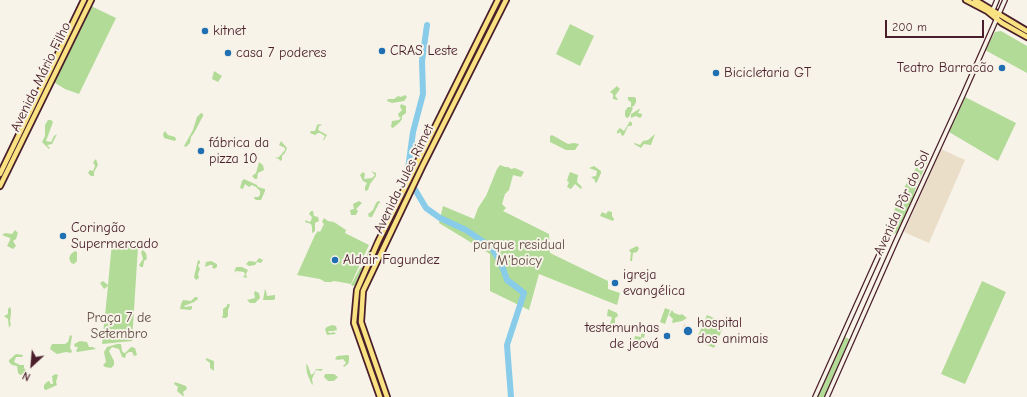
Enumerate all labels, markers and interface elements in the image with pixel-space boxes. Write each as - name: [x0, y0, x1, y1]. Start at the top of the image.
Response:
- scale bar: [887, 12, 986, 38]
- street label: Avenida Mário Filho: [7, 19, 75, 135]
- text: 200 m: [892, 20, 927, 34]
- place label: kitnet: [213, 23, 246, 39]
- marker: kitnet: [200, 26, 210, 36]
- place label: CRAS Leste: [390, 43, 458, 59]
- place label: casa 7 poderes: [236, 45, 326, 61]
- marker: CRAS Leste: [377, 46, 387, 56]
- marker: casa 7 poderes: [223, 48, 233, 58]
- place label: Teatro Barracão: [897, 60, 994, 76]
- marker: Teatro Barracão: [997, 63, 1007, 73]
- place label: Bicicletaria GT: [724, 65, 811, 81]
- marker: Bicicletaria GT: [711, 68, 721, 78]
- street label: Avenida Jules Rimet: [370, 122, 438, 236]
- place label: fábrica da pizza 10: [209, 135, 269, 168]
- marker: fábrica da pizza 10: [196, 146, 206, 156]
- street label: Avenida Pôr do Sol: [870, 148, 934, 258]
- place label: Coringão Supermercado: [71, 220, 158, 252]
- marker: Coringão Supermercado: [58, 231, 68, 241]
- park label: parque residual M'boicy: [473, 237, 565, 270]
- place label: Aldair Fagundez: [343, 252, 440, 268]
- marker: Aldair Fagundez: [330, 255, 340, 265]
- place label: igreja evangélica: [623, 267, 685, 300]
- marker: igreja evangélica: [610, 278, 620, 288]
- park label: Praça 7 de Setembro: [87, 310, 151, 342]
- place label: hospital dos animais: [697, 315, 768, 348]
- place label: testemunhas de jeová: [585, 320, 659, 352]
- marker: hospital dos animais: [682, 325, 694, 337]
- marker: testemunhas de jeová: [662, 331, 672, 341]
- north arrow: [12, 345, 52, 385]
- text: N: [20, 369, 33, 384]

